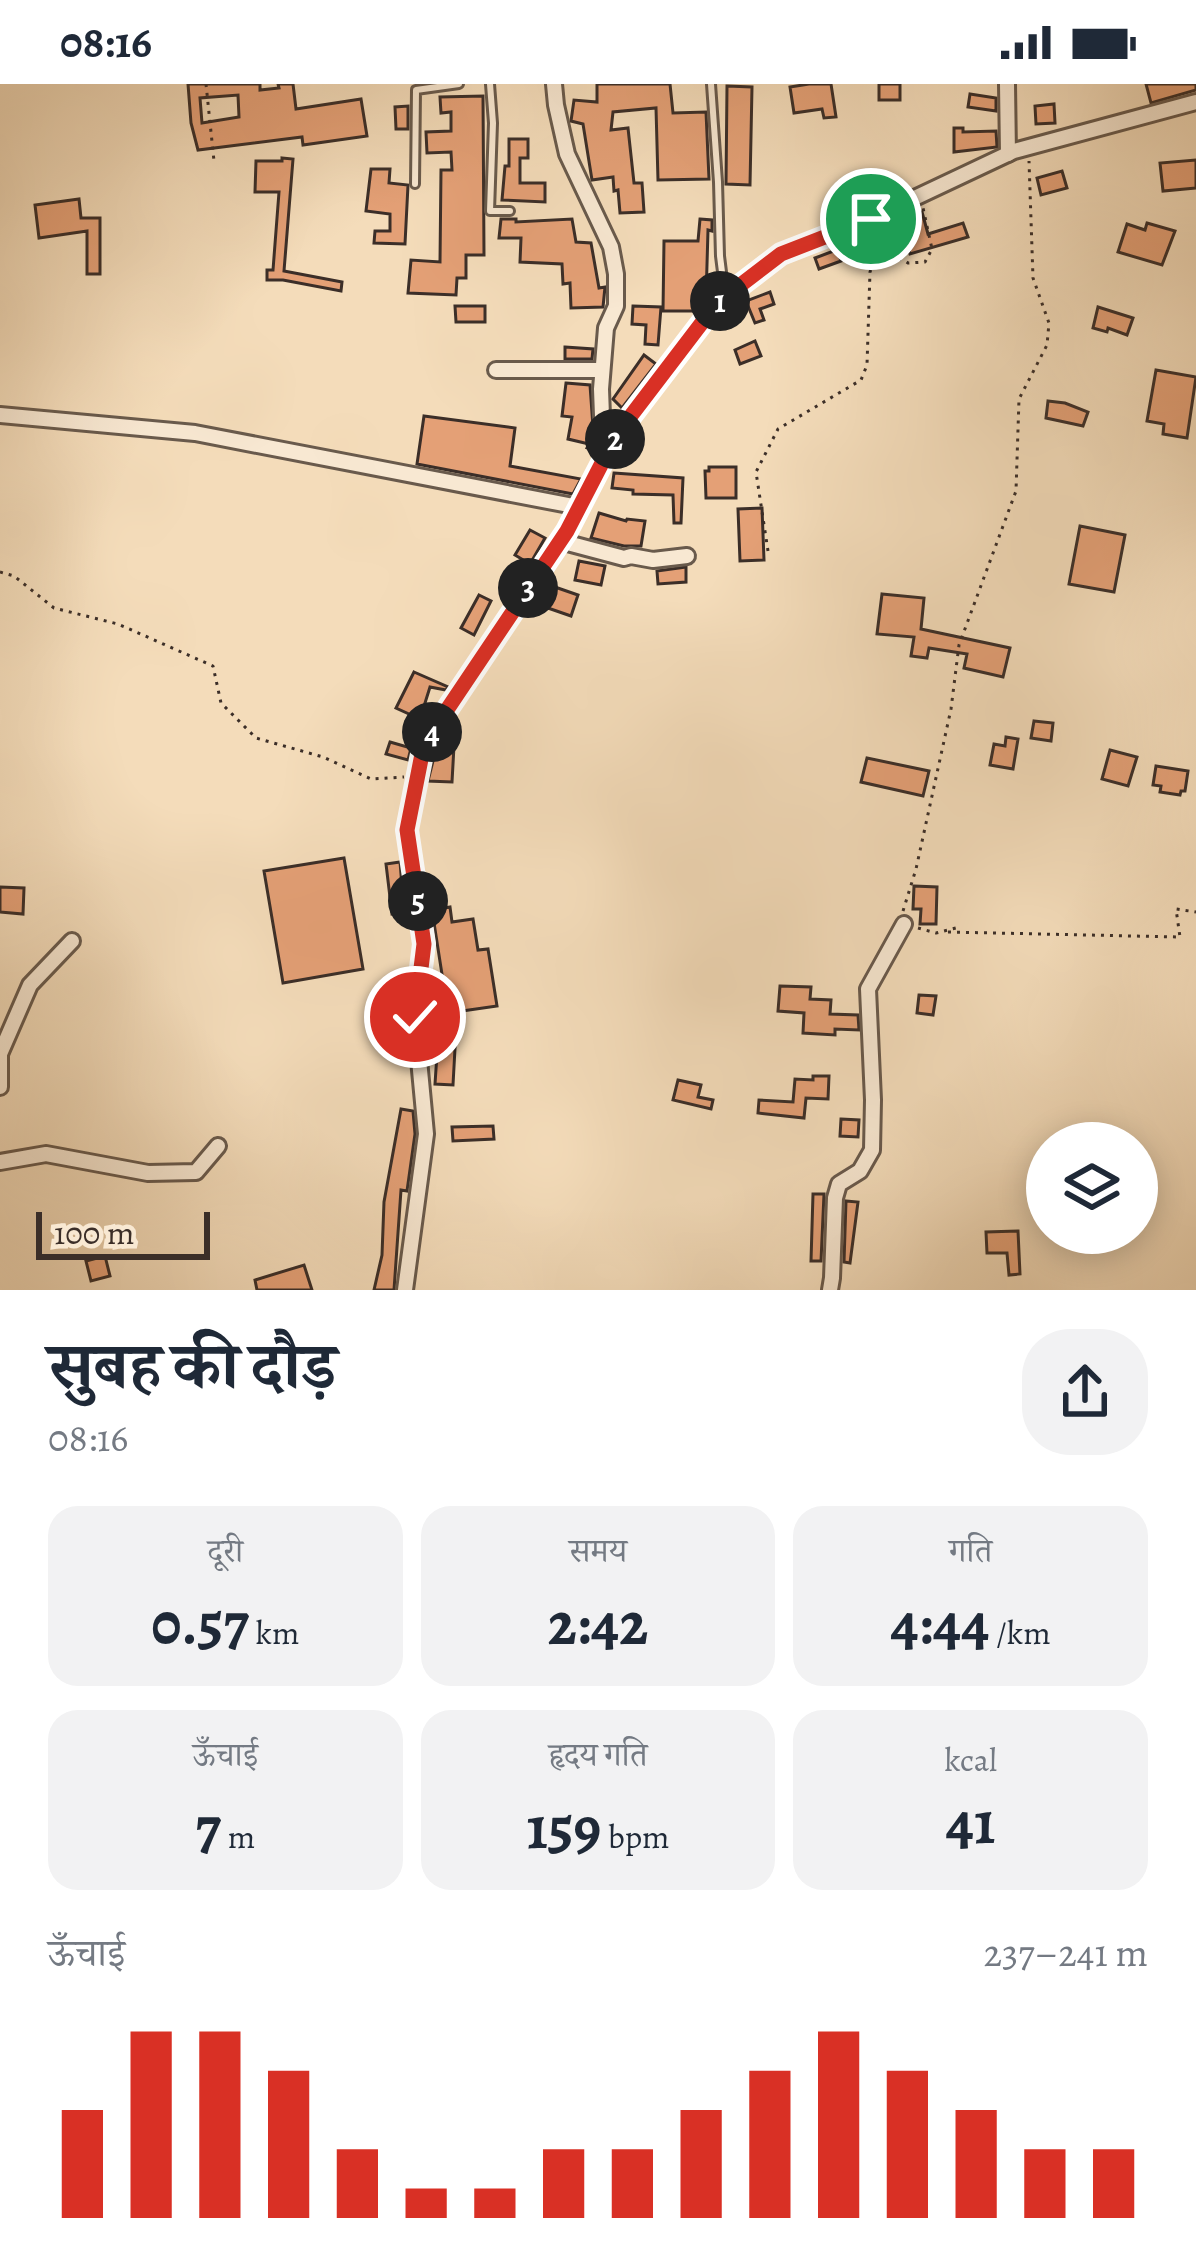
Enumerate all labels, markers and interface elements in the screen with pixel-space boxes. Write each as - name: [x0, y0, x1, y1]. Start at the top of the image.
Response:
- text: 08:16: [60, 11, 152, 73]
- pin: [820, 168, 922, 270]
- icon: arrive: [838, 186, 904, 252]
- pin: 1: [690, 271, 750, 331]
- text: 1: [714, 278, 726, 323]
- pin: 2: [585, 409, 645, 469]
- text: 2: [607, 416, 623, 461]
- pin: 3: [498, 558, 558, 618]
- text: 3: [521, 565, 535, 610]
- pin: 4: [402, 702, 462, 762]
- text: 4: [424, 709, 440, 754]
- pin: 5: [388, 871, 448, 931]
- text: 5: [411, 878, 425, 923]
- pin: [364, 966, 466, 1068]
- icon: check: [382, 984, 448, 1050]
- map controls: [1026, 1122, 1158, 1254]
- button: layers: [1026, 1122, 1158, 1254]
- scale bar: [36, 1206, 210, 1259]
- text: 100 m: [54, 1210, 134, 1255]
- text: सुबह की दौड़: [48, 1321, 336, 1411]
- button: share: [1022, 1329, 1148, 1455]
- text: 08:16: [48, 1411, 128, 1464]
- text: दूरी: [207, 1528, 243, 1573]
- text: समय: [569, 1528, 627, 1573]
- text: गति: [949, 1528, 992, 1573]
- text: 0.57: [151, 1583, 249, 1665]
- text: 2:42: [548, 1583, 648, 1665]
- text: 4:44: [891, 1583, 989, 1665]
- text: km: [249, 1610, 299, 1655]
- text: /km: [989, 1610, 1051, 1655]
- text: ऊँचाई: [193, 1732, 258, 1777]
- text: हृदय गति: [548, 1732, 647, 1777]
- text: kcal: [944, 1737, 997, 1782]
- text: 41: [946, 1782, 996, 1864]
- text: 7: [196, 1787, 221, 1869]
- text: 159: [526, 1787, 601, 1869]
- text: m: [221, 1814, 255, 1859]
- text: bpm: [601, 1814, 670, 1859]
- text: ऊँचाई: [48, 1926, 125, 1979]
- text: 237–241 m: [983, 1926, 1148, 1979]

